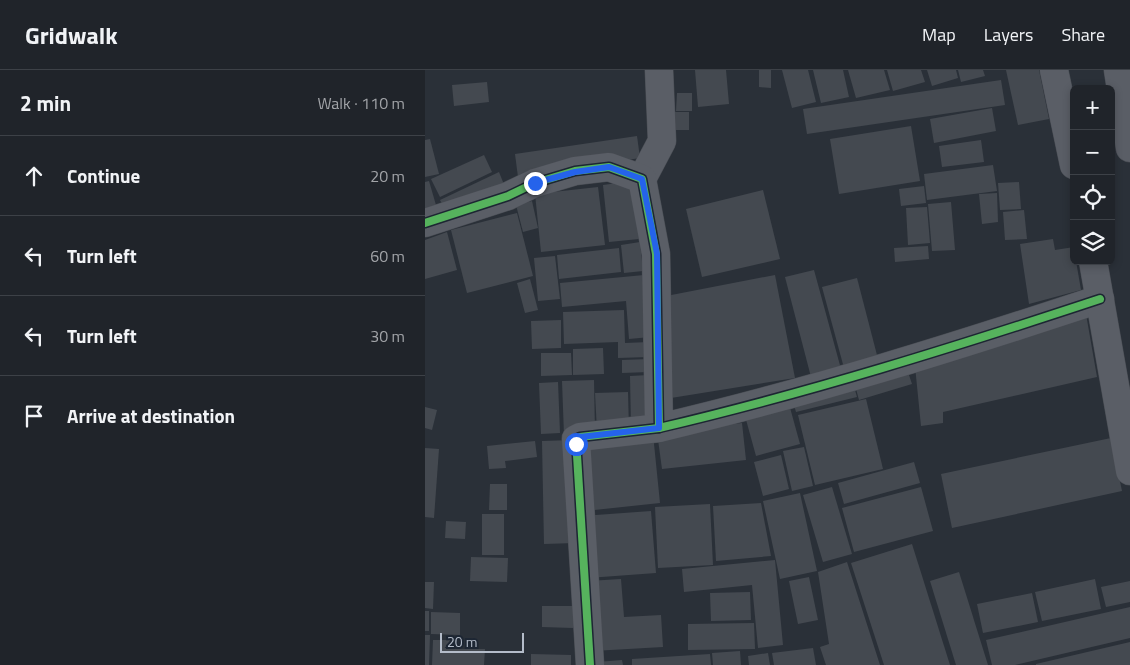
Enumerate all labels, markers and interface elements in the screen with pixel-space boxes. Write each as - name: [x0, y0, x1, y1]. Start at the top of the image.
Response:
- text: Gridwalk: [25, 17, 118, 53]
- text: Map: [922, 21, 956, 48]
- text: Layers: [984, 21, 1033, 48]
- text: Share: [1061, 21, 1105, 48]
- map controls: [1070, 85, 1115, 265]
- button: +: [1070, 85, 1115, 130]
- text: 2 min: [20, 87, 71, 119]
- text: Walk · 110 m: [317, 91, 405, 115]
- button: −: [1070, 130, 1115, 175]
- text: Continue: [67, 161, 140, 190]
- icon: ahead: [20, 162, 48, 190]
- text: 20 m: [370, 164, 405, 188]
- route end: [524, 172, 547, 195]
- button: locate: [1070, 175, 1115, 220]
- button: layers: [1070, 220, 1115, 265]
- text: Turn left: [67, 241, 137, 270]
- icon: left: [20, 242, 48, 270]
- text: 60 m: [370, 244, 405, 268]
- text: Turn left: [67, 321, 137, 350]
- icon: left: [20, 322, 48, 350]
- text: 30 m: [370, 324, 405, 348]
- text: Arrive at destination: [67, 401, 235, 430]
- icon: arrive: [20, 402, 48, 430]
- route start: [565, 433, 588, 456]
- scale bar: [440, 630, 524, 653]
- text: 20 m: [447, 631, 477, 652]

